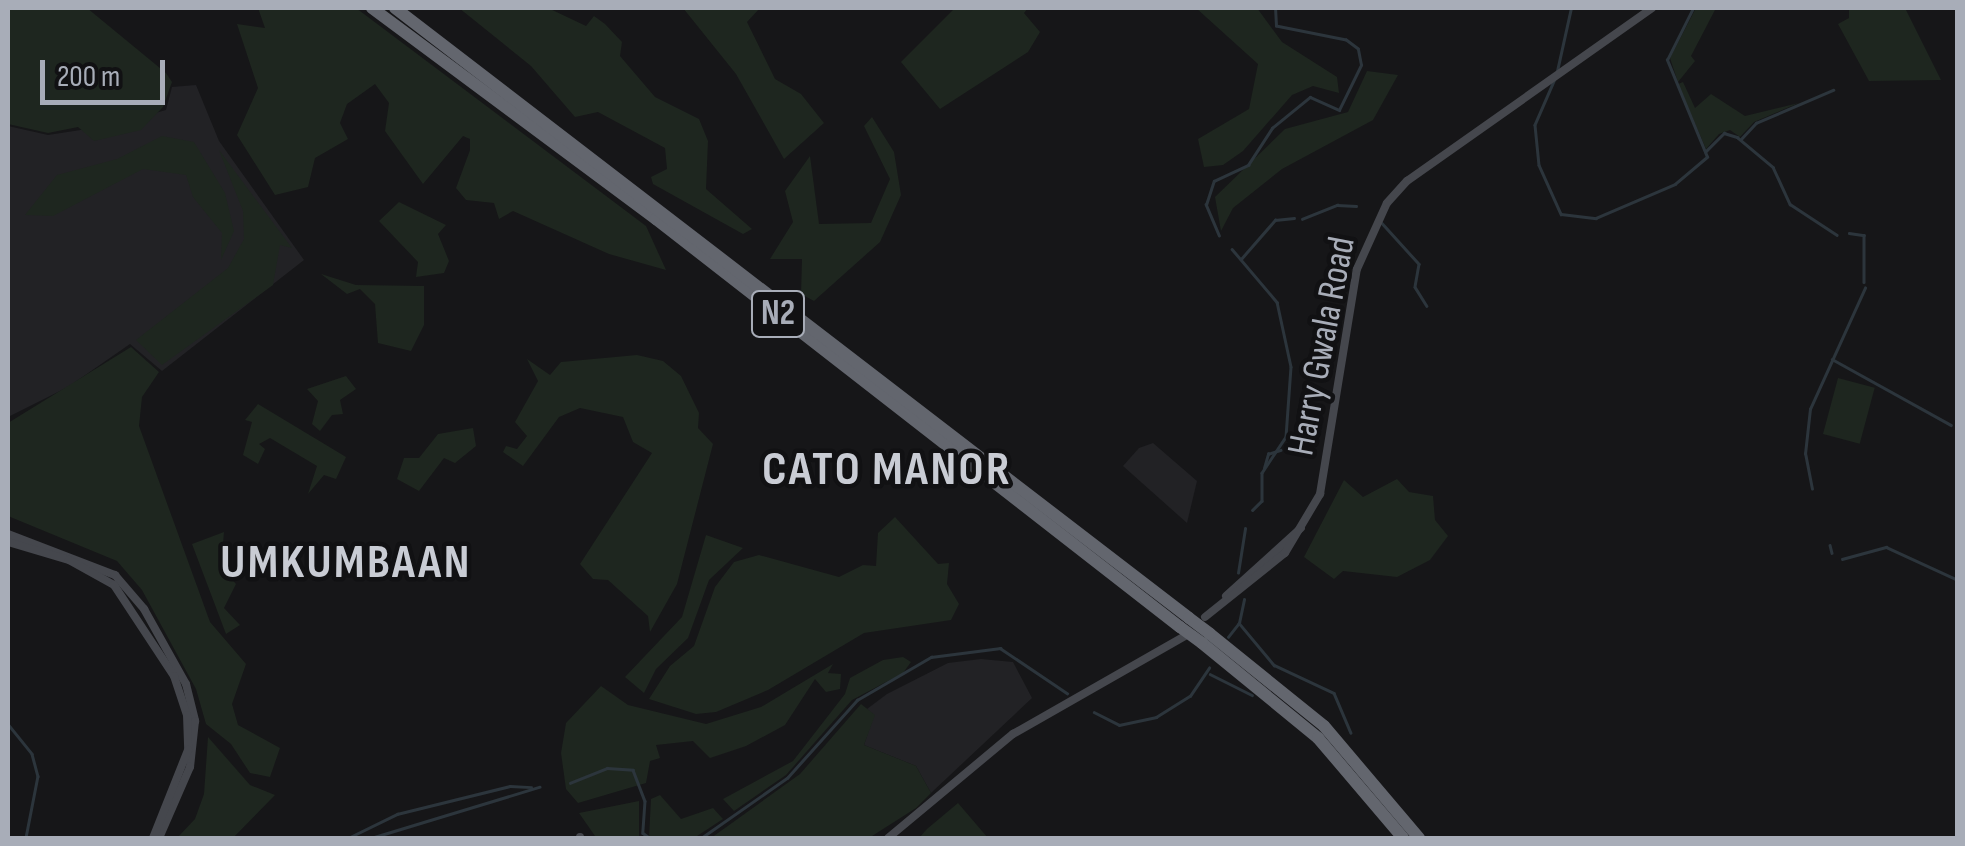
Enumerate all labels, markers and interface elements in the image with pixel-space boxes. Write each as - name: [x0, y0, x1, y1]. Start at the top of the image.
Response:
- scale bar: [45, 40, 170, 102]
- text: 200 m: [57, 59, 120, 95]
- street label: Harry Gwala Road: [1278, 233, 1366, 459]
- road number: N2: [750, 284, 806, 344]
- district label: CATO MANOR: [762, 441, 1012, 499]
- district label: UMKUMBAAN: [220, 534, 472, 592]

